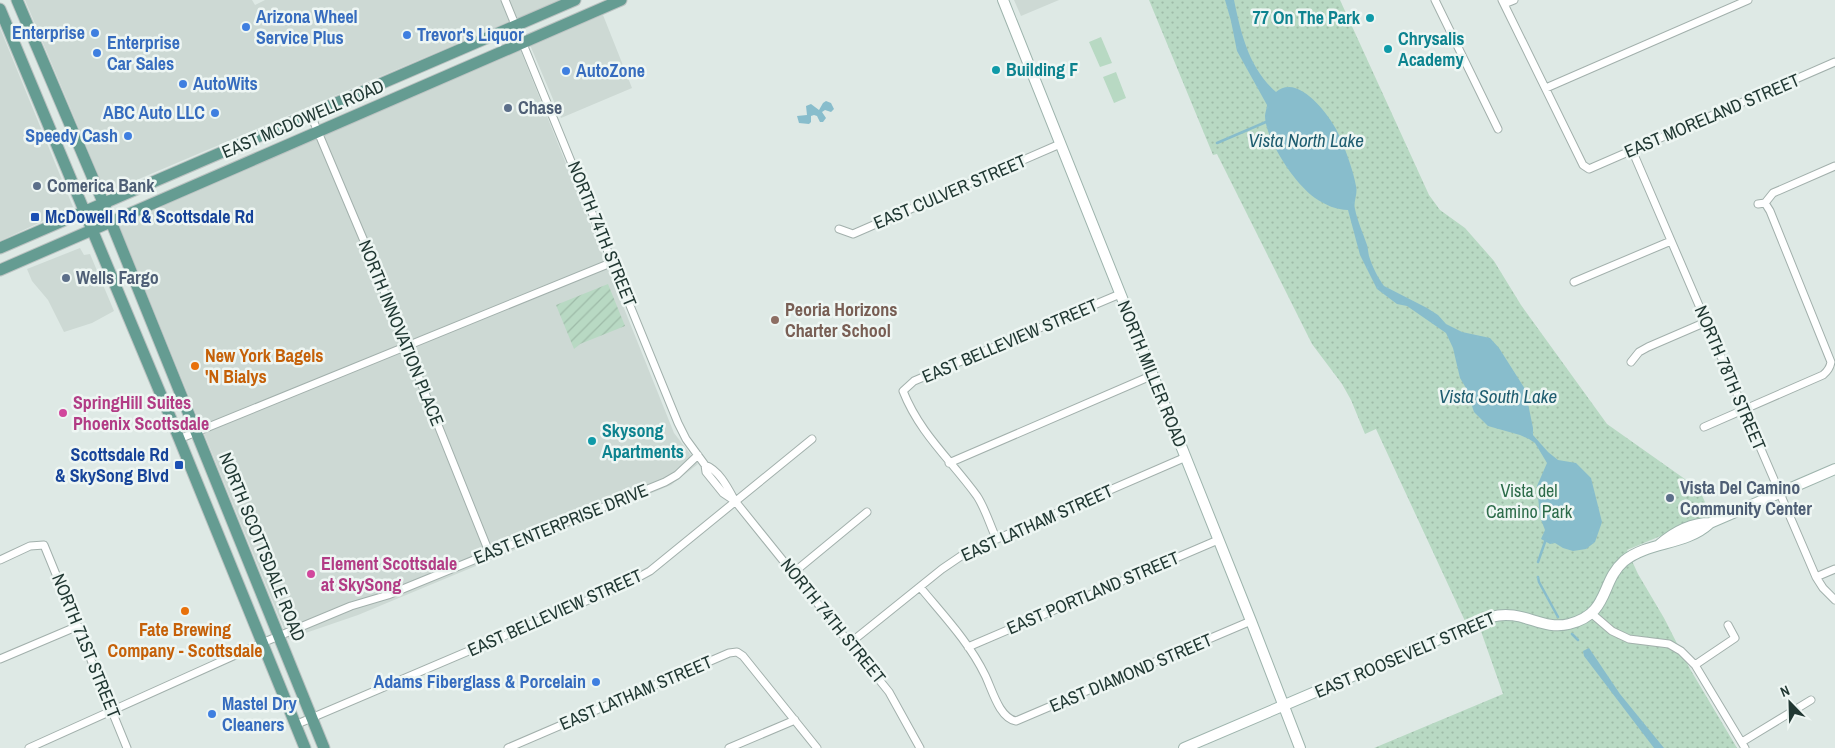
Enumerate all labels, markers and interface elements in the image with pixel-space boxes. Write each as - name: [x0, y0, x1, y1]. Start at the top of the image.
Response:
- place label: Arizona Wheel Service Plus: [256, 4, 358, 50]
- place label: 77 On The Park: [1253, 5, 1361, 30]
- marker: 77 On The Park: [1364, 12, 1376, 24]
- place label: Enterprise: [12, 20, 85, 45]
- marker: Arizona Wheel Service Plus: [240, 21, 252, 33]
- place label: Trevor's Liquor: [417, 22, 524, 47]
- place label: Chrysalis Academy: [1398, 26, 1464, 72]
- marker: Enterprise: [89, 27, 101, 39]
- marker: Trevor's Liquor: [401, 29, 413, 41]
- place label: Enterprise Car Sales: [107, 30, 180, 76]
- marker: Chrysalis Academy: [1382, 43, 1394, 55]
- marker: Enterprise Car Sales: [91, 47, 103, 59]
- place label: Building F: [1006, 57, 1078, 82]
- place label: AutoZone: [576, 58, 645, 83]
- marker: Building F: [990, 64, 1002, 76]
- marker: AutoZone: [560, 65, 572, 77]
- street label: EAST MORELAND STREET: [1620, 67, 1803, 164]
- place label: AutoWits: [193, 71, 258, 96]
- street label: EAST MCDOWELL ROAD: [218, 73, 388, 164]
- marker: AutoWits: [177, 78, 189, 90]
- place label: Chase: [518, 95, 562, 120]
- place label: ABC Auto LLC: [103, 100, 205, 125]
- marker: Chase: [502, 102, 514, 114]
- marker: ABC Auto LLC: [209, 107, 221, 119]
- place label: Speedy Cash: [25, 123, 118, 148]
- water label: Vista North Lake: [1248, 127, 1364, 153]
- marker: Speedy Cash: [122, 130, 134, 142]
- street label: EAST CULVER STREET: [870, 148, 1030, 235]
- street label: NORTH 74TH STREET: [562, 157, 643, 310]
- place label: Comerica Bank: [47, 173, 155, 198]
- marker: Comerica Bank: [31, 180, 43, 192]
- place label: McDowell Rd & Scottsdale Rd: [45, 204, 254, 229]
- marker: McDowell Rd & Scottsdale Rd: [29, 211, 41, 223]
- street label: NORTH INNOVATION PLACE: [353, 236, 450, 430]
- place label: Wells Fargo: [76, 265, 159, 290]
- marker: Wells Fargo: [60, 272, 72, 284]
- street label: EAST BELLEVIEW STREET: [918, 292, 1101, 389]
- place label: Peoria Horizons Charter School: [785, 297, 897, 343]
- street label: NORTH MILLER ROAD: [1112, 297, 1193, 451]
- street label: NORTH 78TH STREET: [1689, 302, 1772, 454]
- marker: Peoria Horizons Charter School: [769, 314, 781, 326]
- place label: New York Bagels 'N Bialys: [205, 343, 323, 389]
- marker: New York Bagels 'N Bialys: [189, 360, 201, 372]
- water label: Vista South Lake: [1439, 383, 1557, 409]
- place label: SpringHill Suites Phoenix Scottsdale: [73, 390, 209, 436]
- marker: SpringHill Suites Phoenix Scottsdale: [57, 407, 69, 419]
- place label: Skysong Apartments: [602, 418, 684, 464]
- marker: Skysong Apartments: [586, 435, 598, 447]
- place label: Scottsdale Rd & SkySong Blvd: [55, 442, 169, 488]
- street label: NORTH SCOTTSDALE ROAD: [213, 449, 312, 645]
- marker: Scottsdale Rd & SkySong Blvd: [173, 459, 185, 471]
- place label: Vista Del Camino Community Center: [1680, 475, 1812, 521]
- street label: EAST ENTERPRISE DRIVE: [470, 477, 652, 570]
- street label: EAST LATHAM STREET: [957, 478, 1117, 567]
- park label: Vista del Camino Park: [1486, 478, 1573, 524]
- marker: Vista Del Camino Community Center: [1664, 492, 1676, 504]
- street label: EAST PORTLAND STREET: [1003, 545, 1183, 640]
- place label: Element Scottsdale at SkySong: [321, 551, 457, 597]
- street label: NORTH 74TH STREET: [775, 553, 892, 689]
- street label: EAST BELLEVIEW STREET: [464, 563, 646, 662]
- marker: Element Scottsdale at SkySong: [305, 568, 317, 580]
- street label: NORTH 71ST STREET: [46, 570, 127, 722]
- marker: Fate Brewing Company - Scottsdale: [179, 605, 191, 617]
- street label: EAST ROOSEVELT STREET: [1311, 605, 1499, 704]
- place label: Fate Brewing Company - Scottsdale: [107, 617, 263, 663]
- street label: EAST DIAMOND STREET: [1046, 627, 1216, 718]
- street label: EAST LATHAM STREET: [556, 649, 716, 736]
- place label: Adams Fiberglass & Porcelain: [374, 669, 586, 694]
- marker: Adams Fiberglass & Porcelain: [590, 676, 602, 688]
- north arrow: [1765, 678, 1815, 728]
- text: N: [1778, 681, 1792, 701]
- place label: Mastel Dry Cleaners: [222, 691, 297, 737]
- marker: Mastel Dry Cleaners: [206, 708, 218, 720]

